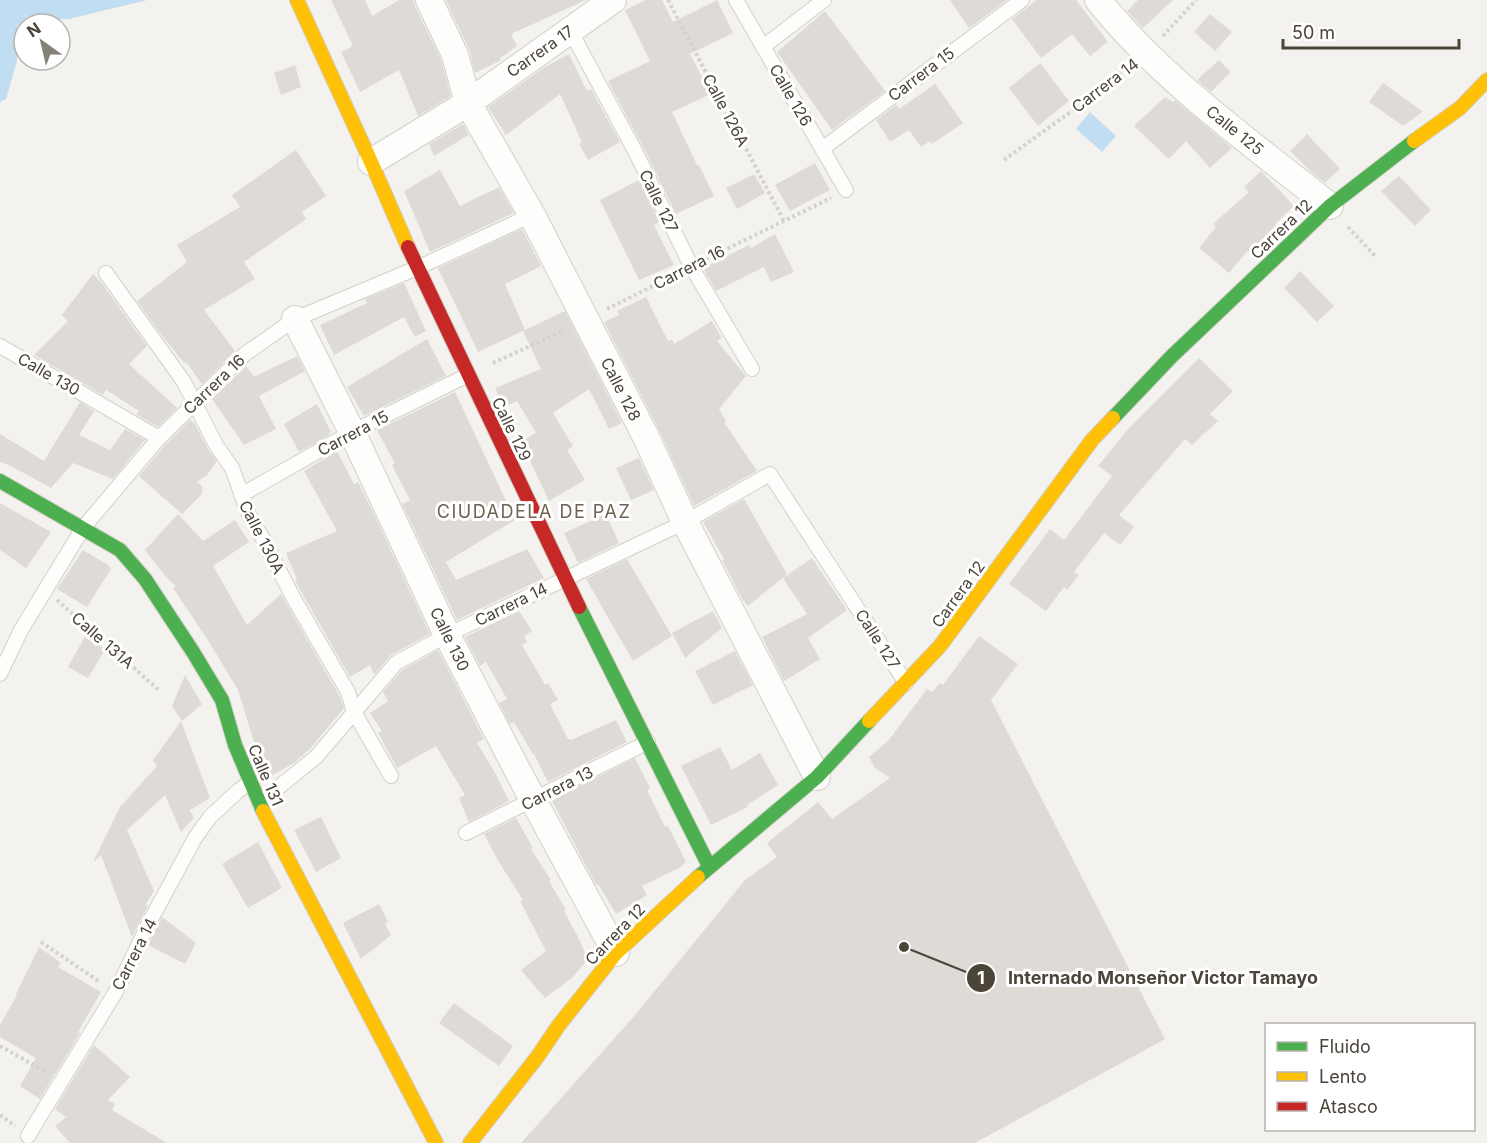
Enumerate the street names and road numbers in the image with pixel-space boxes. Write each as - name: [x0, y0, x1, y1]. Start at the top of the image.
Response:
- street label: Carrera 17: [503, 21, 577, 81]
- street label: Carrera 15: [884, 43, 958, 105]
- street label: Carrera 14: [1068, 53, 1142, 117]
- street label: Calle 126: [765, 60, 817, 130]
- street label: Calle 126A: [699, 70, 753, 150]
- street label: Calle 125: [1202, 101, 1268, 159]
- street label: Calle 127: [635, 166, 683, 236]
- street label: Carrera 12: [1246, 195, 1316, 263]
- street label: Carrera 16: [650, 240, 728, 294]
- street label: Calle 130: [14, 348, 84, 400]
- street label: Carrera 16: [179, 350, 249, 418]
- street label: Calle 128: [597, 354, 645, 424]
- street label: Calle 129: [488, 394, 536, 464]
- street label: Carrera 15: [314, 406, 392, 460]
- street label: Calle 130A: [235, 497, 289, 577]
- street label: Carrera 12: [927, 557, 989, 631]
- street label: Carrera 14: [471, 578, 551, 630]
- street label: Calle 130: [426, 604, 474, 674]
- street label: Calle 127: [851, 605, 905, 673]
- street label: Calle 131A: [68, 607, 138, 673]
- street label: Calle 131: [244, 741, 288, 809]
- street label: Carrera 13: [518, 761, 596, 815]
- street label: Carrera 12: [581, 899, 649, 969]
- street label: Carrera 14: [107, 915, 161, 993]

